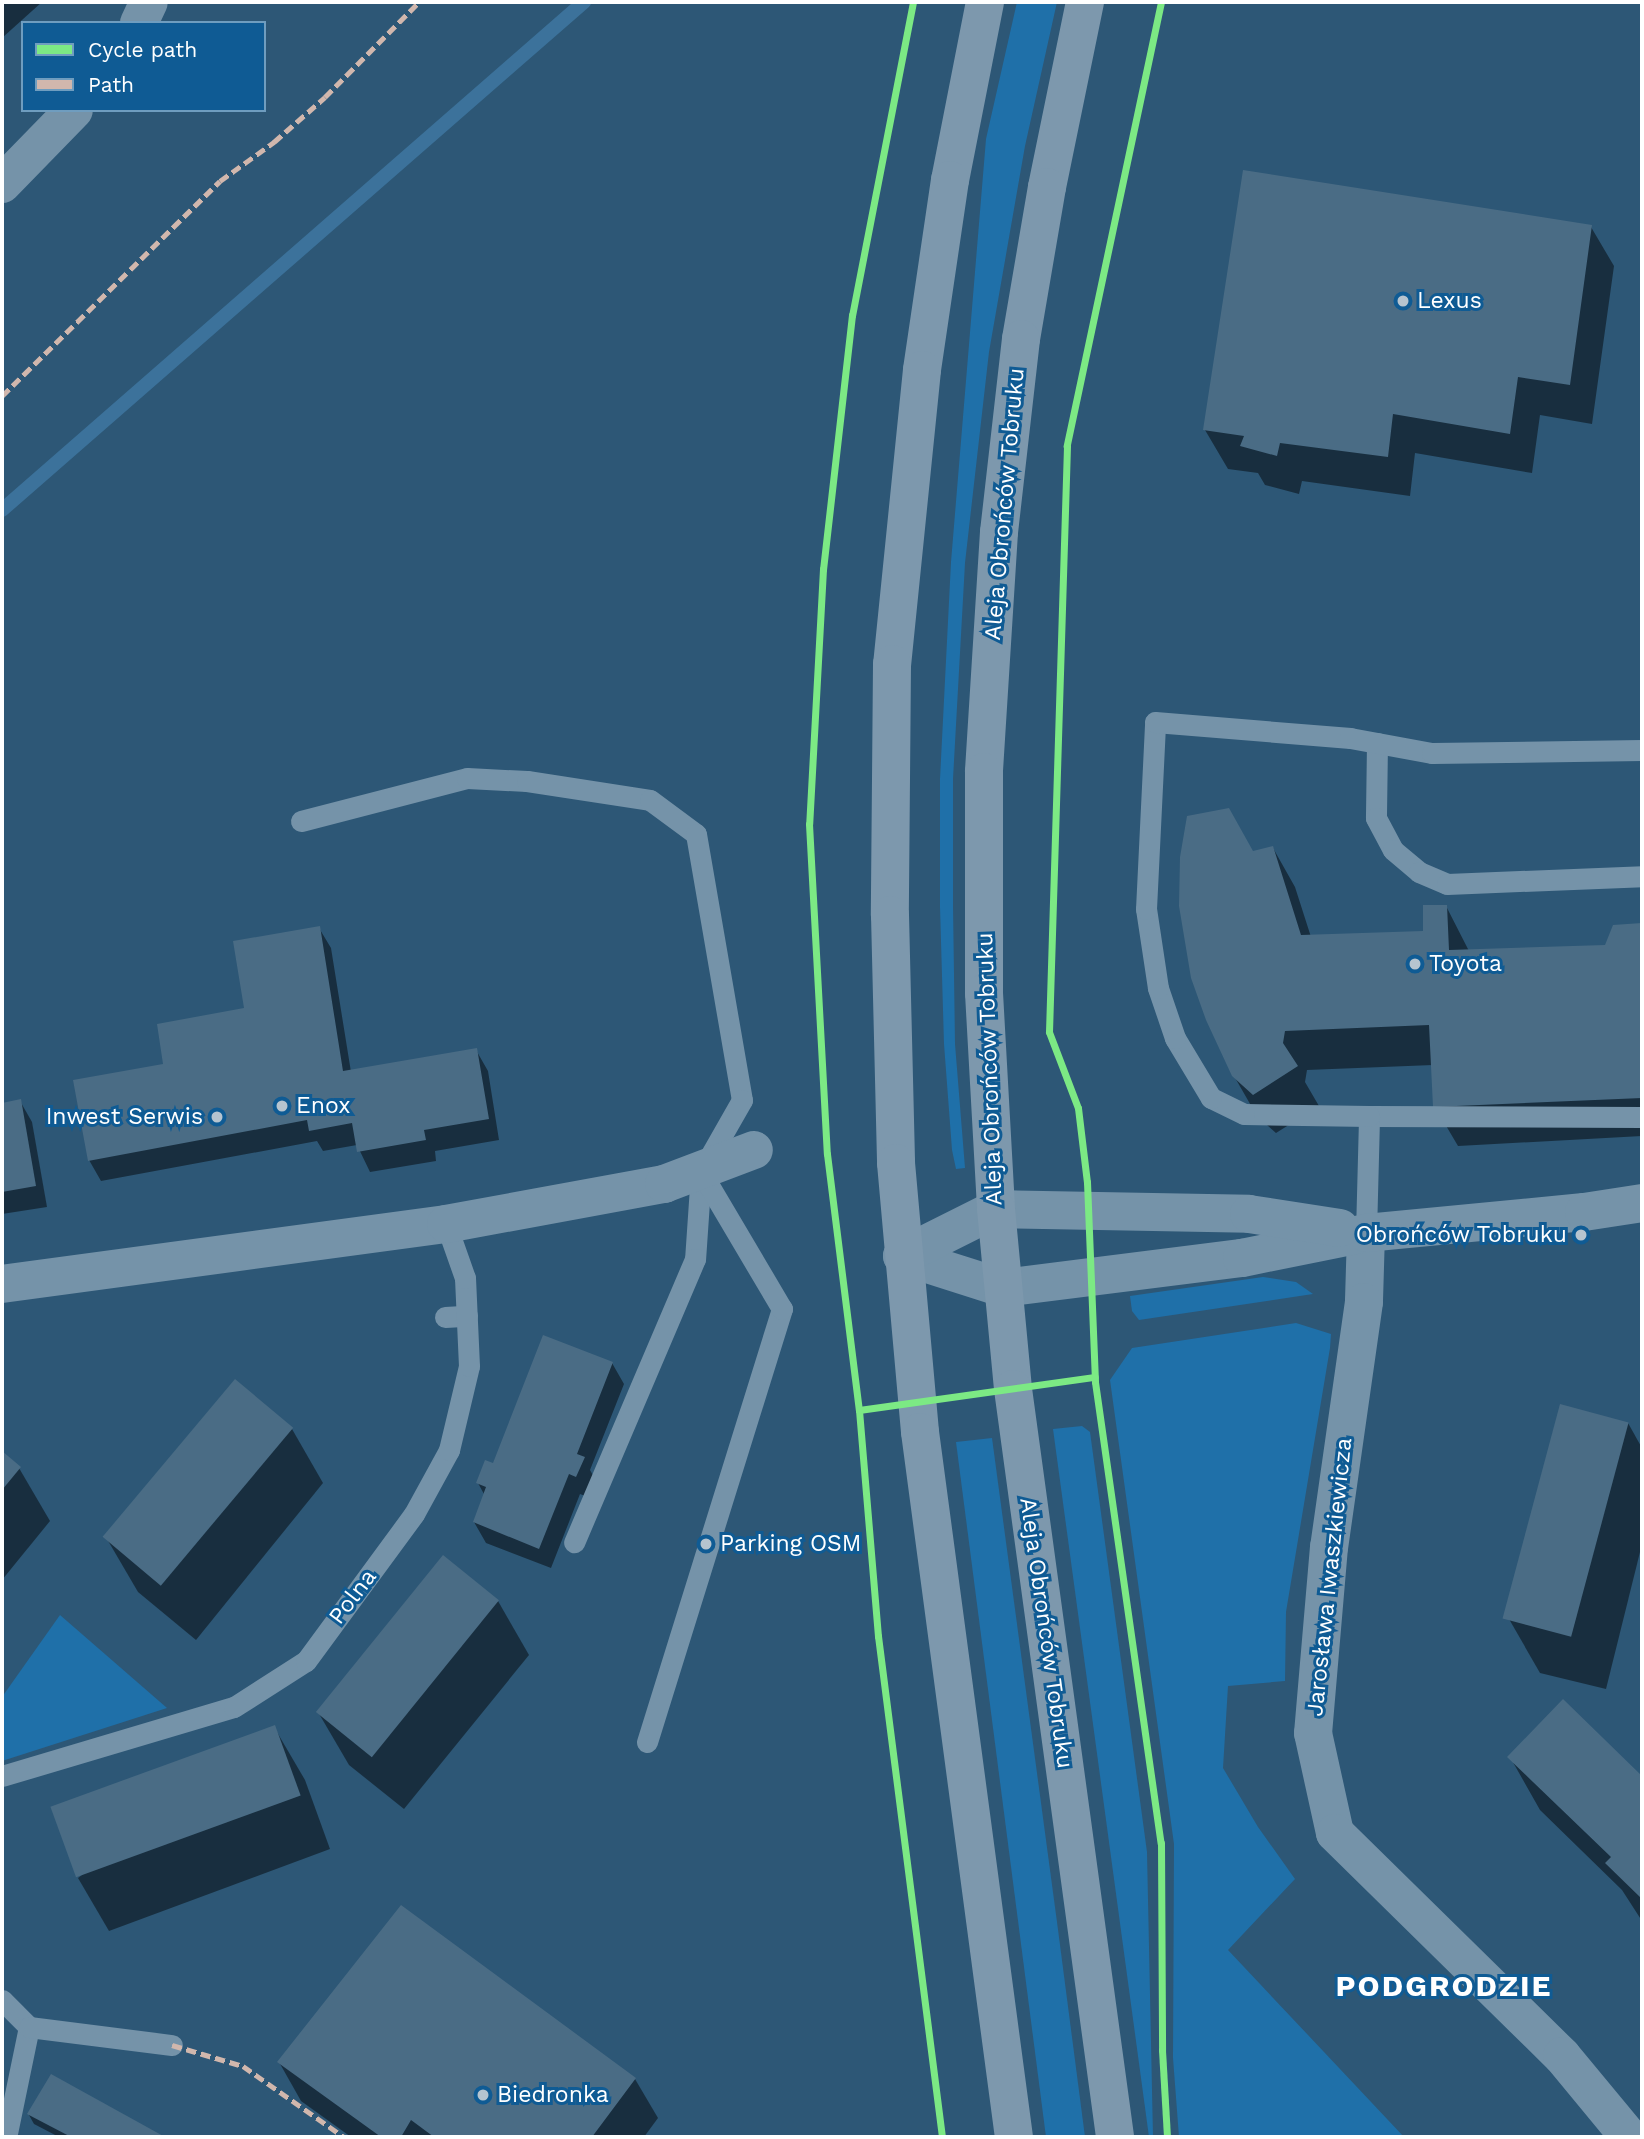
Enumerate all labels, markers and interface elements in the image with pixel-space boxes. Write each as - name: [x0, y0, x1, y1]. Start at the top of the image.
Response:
- legend: [21, 21, 266, 112]
- text: Cycle path: [88, 37, 197, 62]
- text: Path: [88, 72, 134, 97]
- place label: Lexus: [1417, 287, 1482, 315]
- marker: Lexus: [1395, 293, 1411, 309]
- street label: Aleja Obrońców Tobruku: [979, 366, 1031, 642]
- street label: Aleja Obrońców Tobruku: [971, 931, 1009, 1207]
- place label: Toyota: [1429, 950, 1502, 978]
- marker: Toyota: [1407, 956, 1423, 972]
- place label: Enox: [296, 1092, 350, 1120]
- marker: Enox: [274, 1098, 290, 1114]
- place label: Inwest Serwis: [46, 1103, 203, 1131]
- marker: Inwest Serwis: [209, 1109, 225, 1125]
- place label: Obrońców Tobruku: [1355, 1221, 1567, 1249]
- marker: Obrońców Tobruku: [1573, 1227, 1589, 1243]
- street label: Jarosława Iwaszkiewicza: [1302, 1436, 1358, 1718]
- street label: Aleja Obrońców Tobruku: [1013, 1495, 1079, 1771]
- place label: Parking OSM: [720, 1530, 861, 1558]
- marker: Parking OSM: [698, 1536, 714, 1552]
- street label: Polna: [323, 1564, 383, 1630]
- district label: PODGRODZIE: [1337, 1968, 1551, 2004]
- place label: Biedronka: [497, 2081, 609, 2109]
- marker: Biedronka: [475, 2087, 491, 2103]

